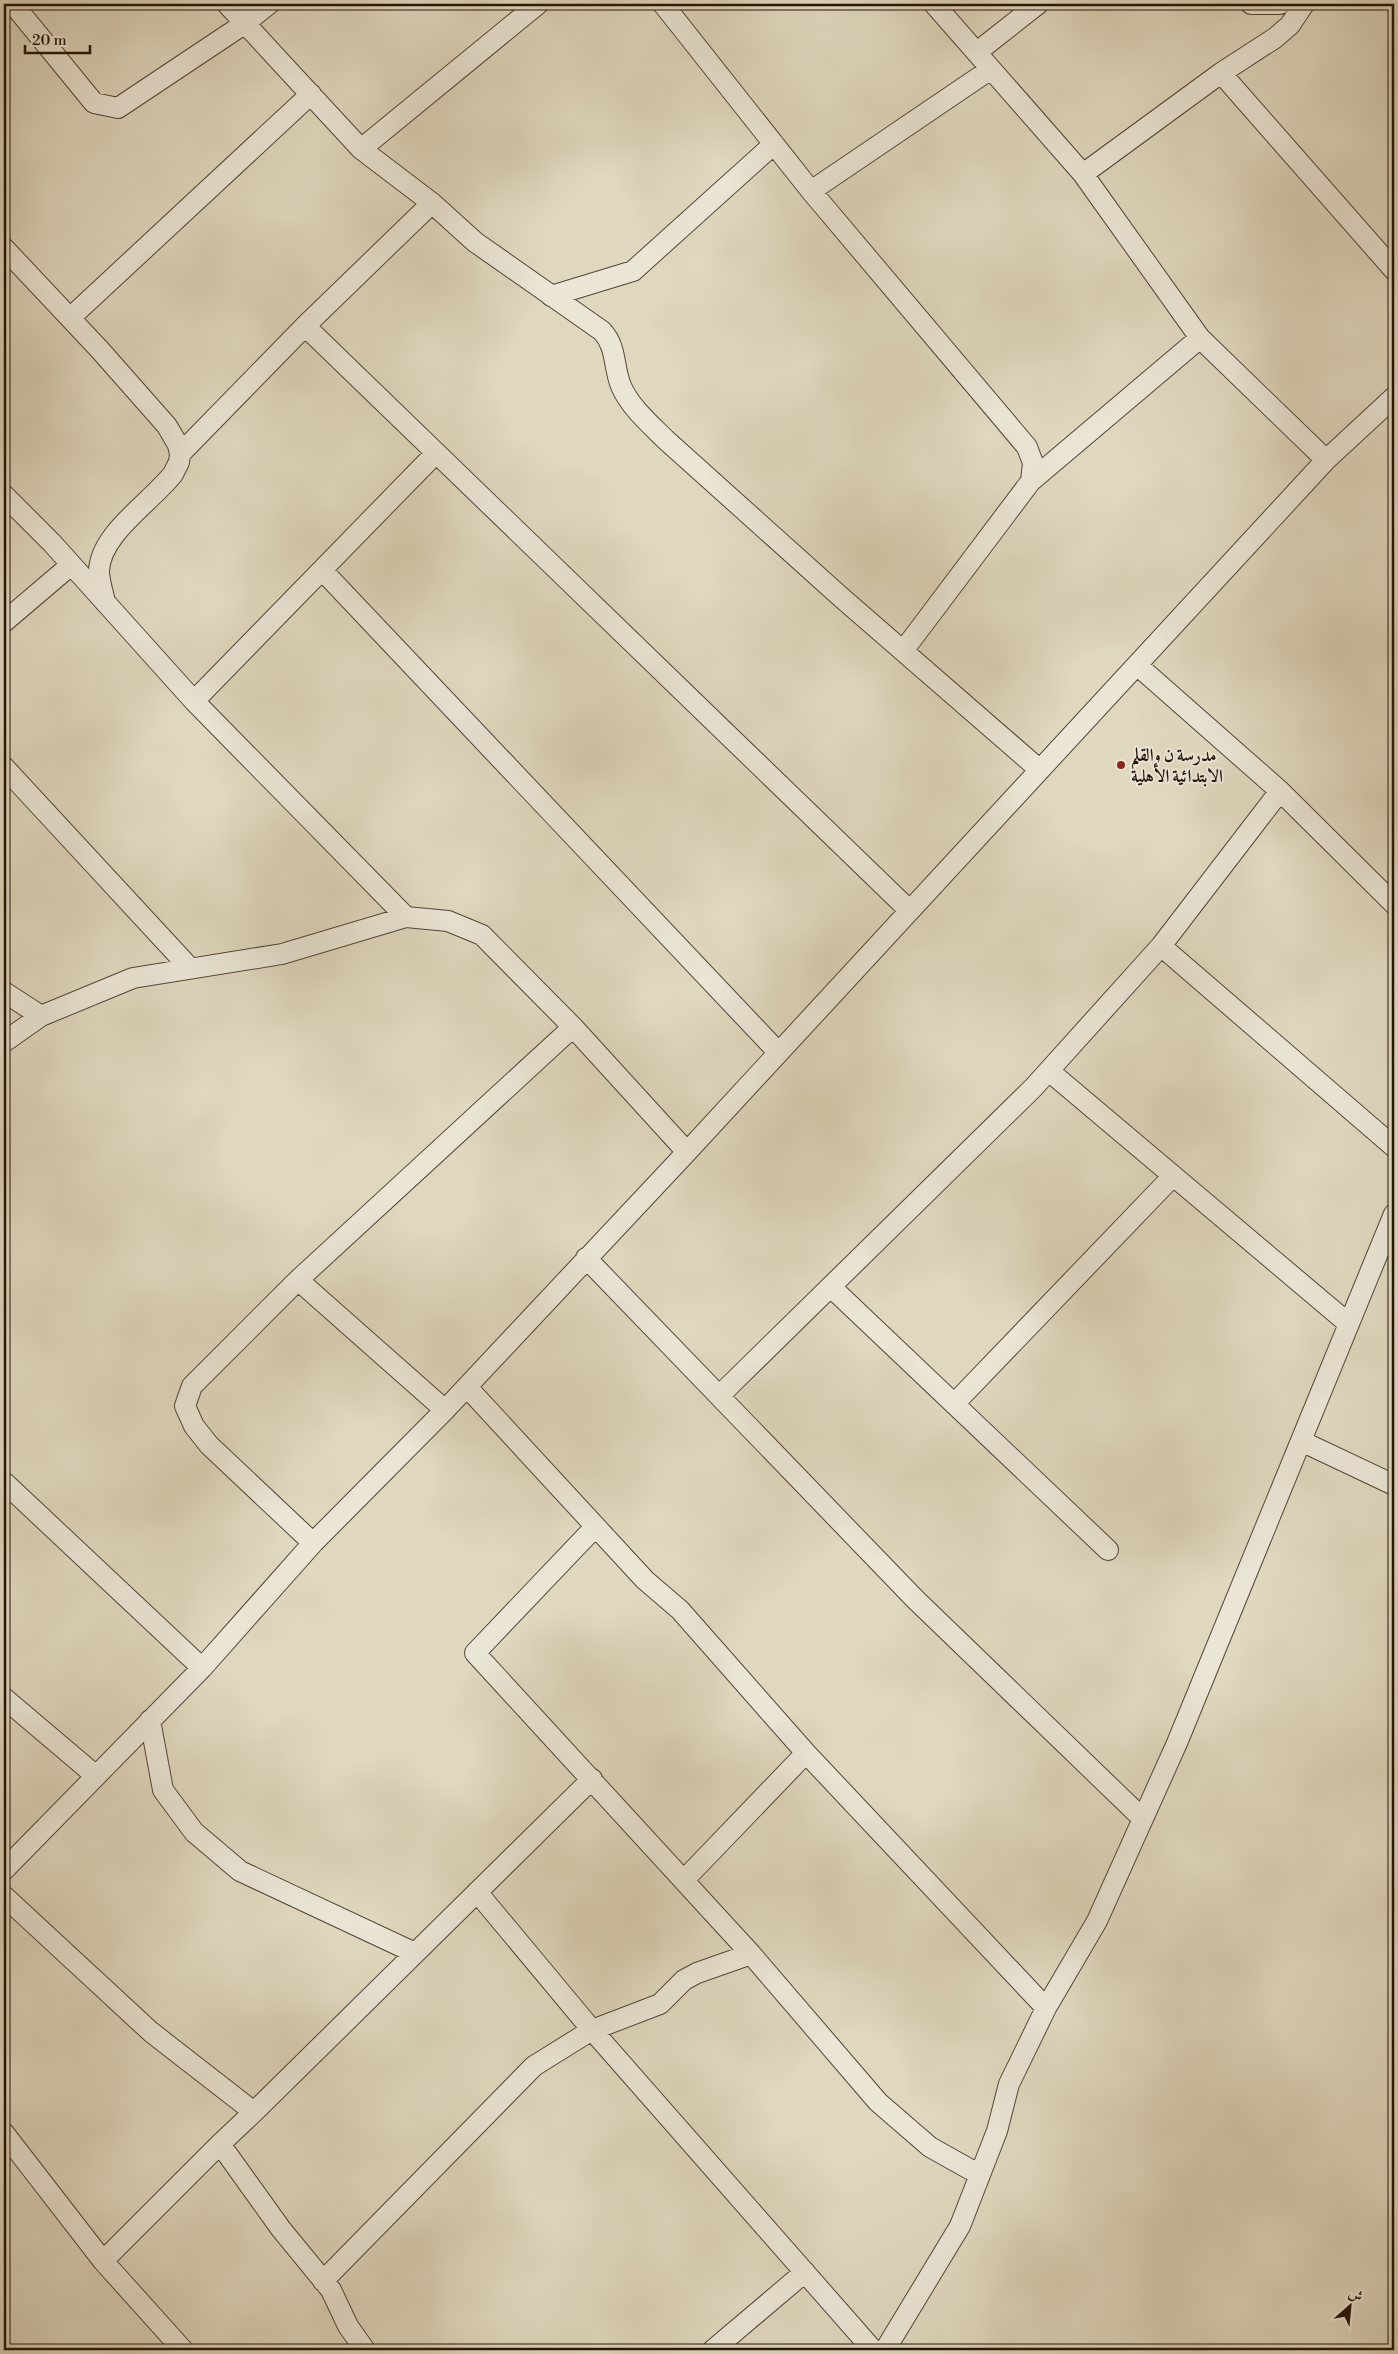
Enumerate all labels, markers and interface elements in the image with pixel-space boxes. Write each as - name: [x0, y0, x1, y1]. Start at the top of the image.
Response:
- scale bar: [25, 22, 90, 54]
- text: 20 m: [32, 31, 67, 50]
- place label: مدرسة ن والقلم الابتدائية الأهلية: [1131, 744, 1223, 788]
- marker: مدرسة ن والقلم الابتدائية الأهلية: [1115, 759, 1127, 771]
- north arrow: [1326, 2282, 1376, 2332]
- text: ش: [1345, 2284, 1366, 2307]

